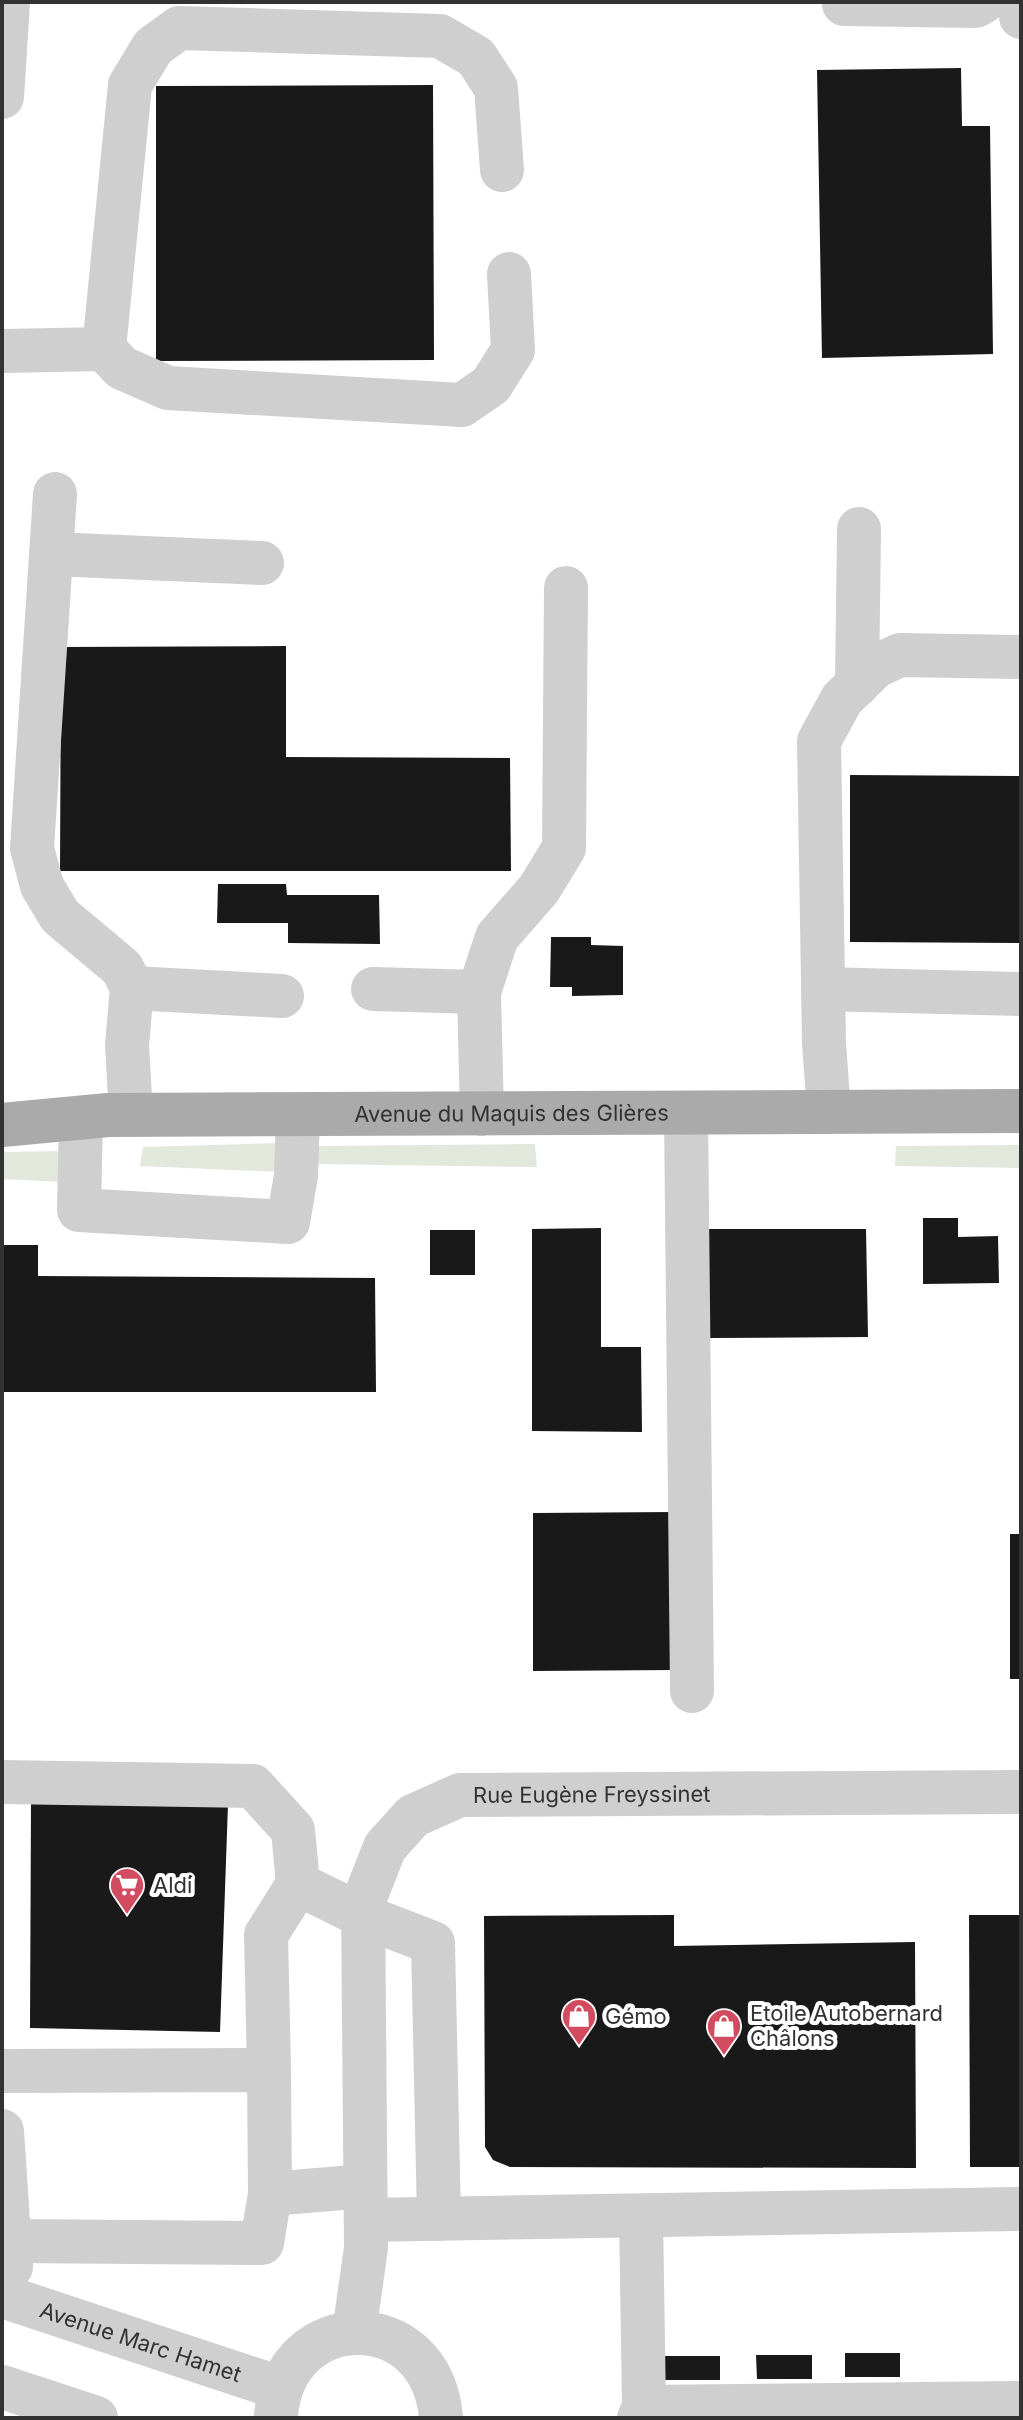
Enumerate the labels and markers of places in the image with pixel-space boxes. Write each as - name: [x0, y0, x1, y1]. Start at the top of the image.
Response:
- supermarket icon: Aldi: [108, 1866, 146, 1916]
- place label: Aldi: [153, 1872, 192, 1898]
- shop icon: Gémo: [560, 1997, 598, 2047]
- place label: Etoile Autobernard Châlons: [750, 2000, 943, 2051]
- place label: Gémo: [605, 2003, 667, 2029]
- shop icon: Etoile Autobernard Châlons: [705, 2007, 743, 2057]

